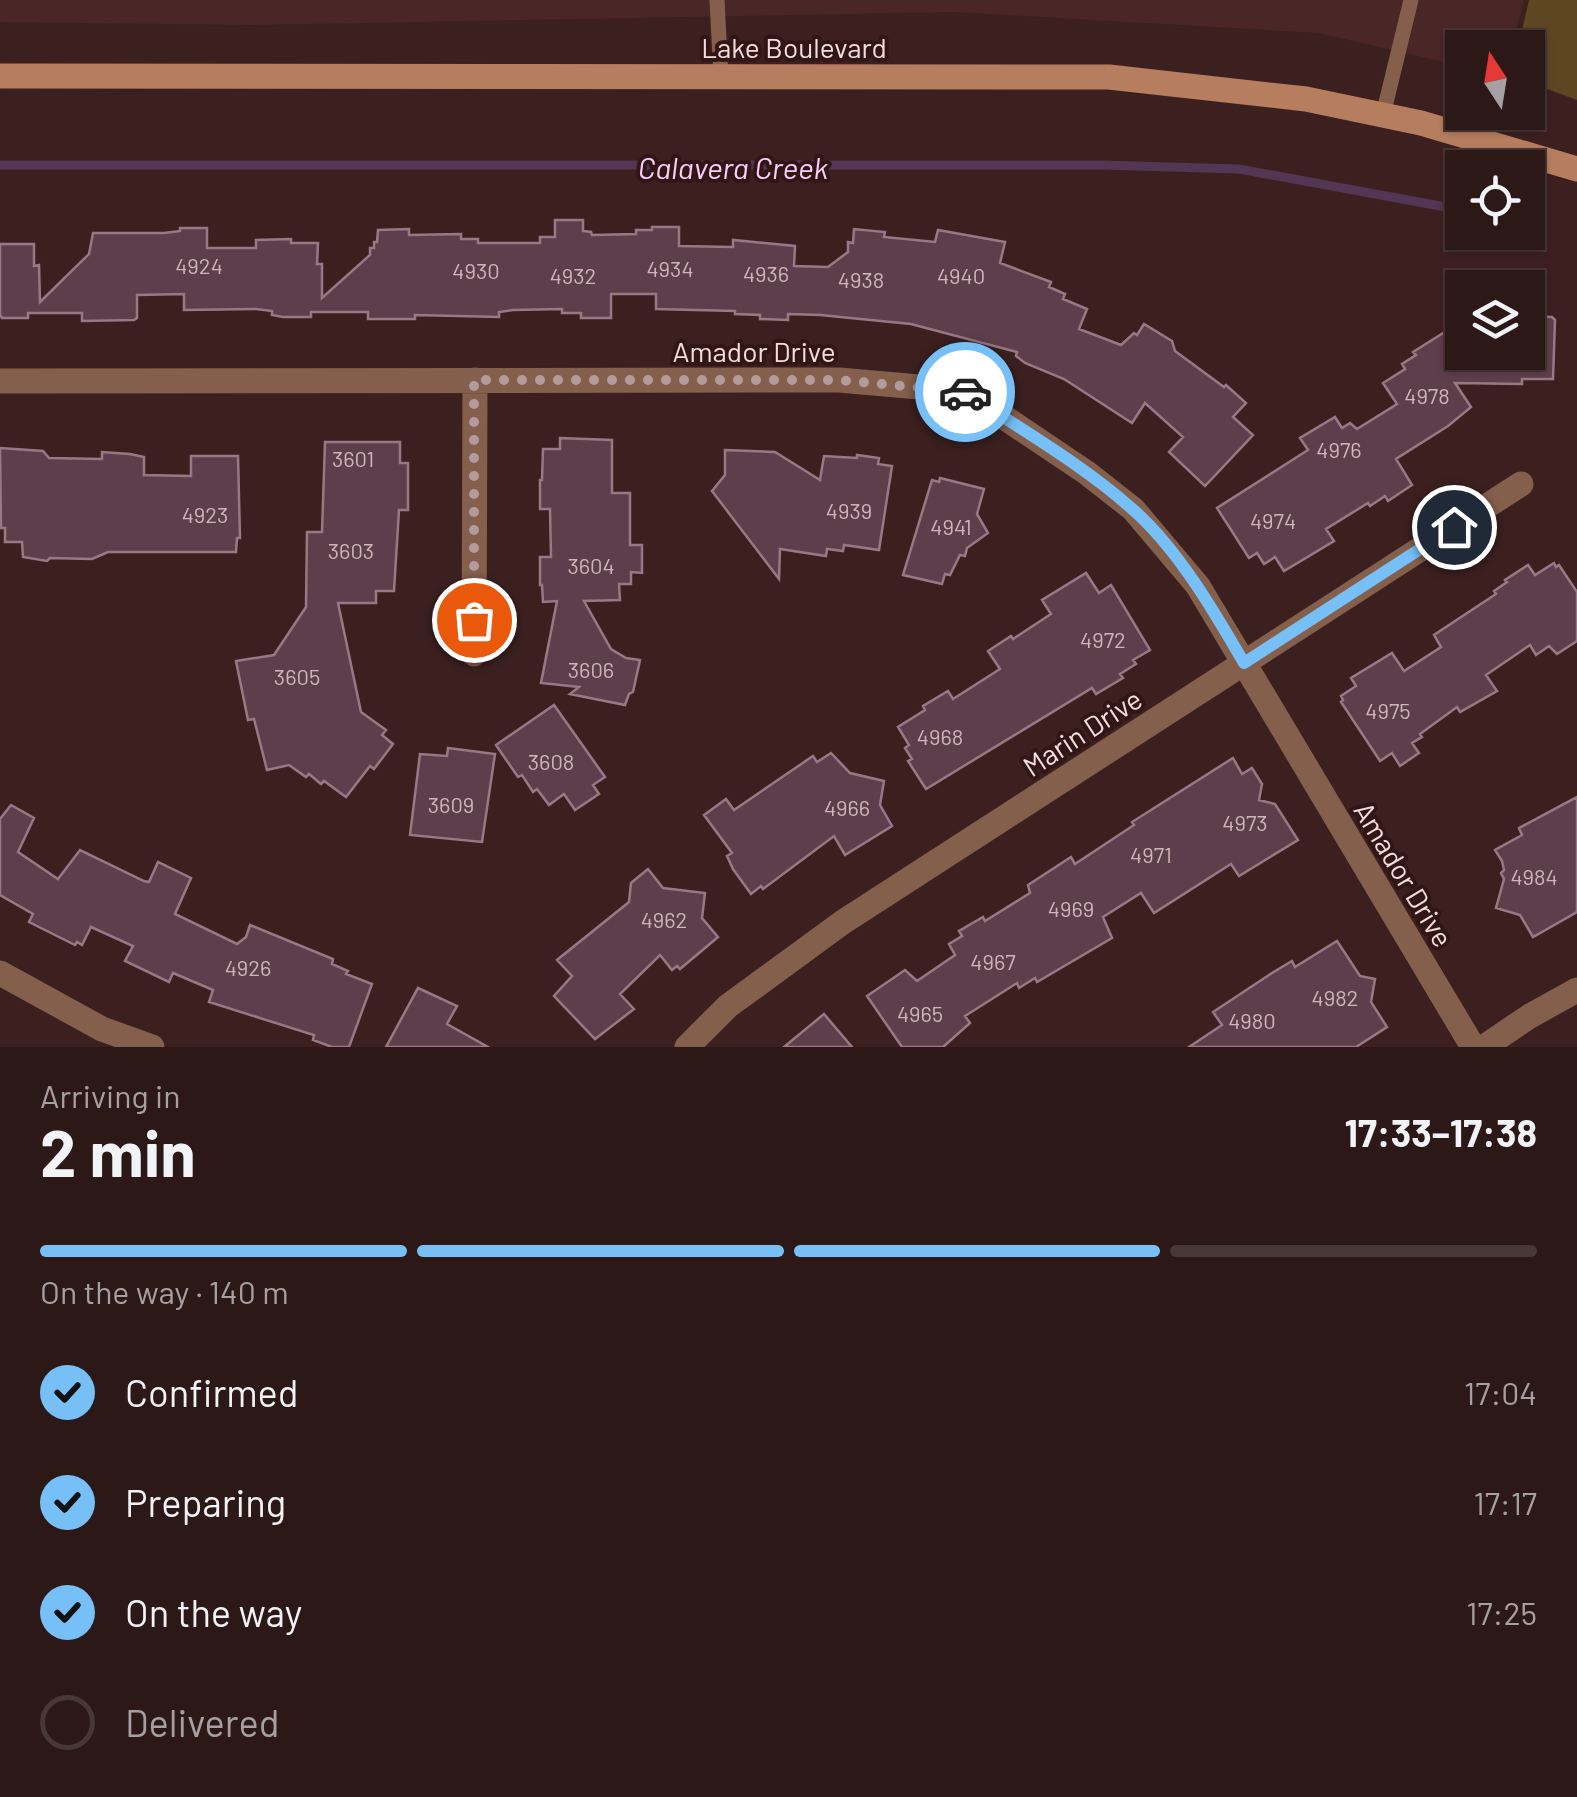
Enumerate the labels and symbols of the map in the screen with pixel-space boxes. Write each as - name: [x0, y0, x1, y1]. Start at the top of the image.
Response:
- street label: Lake Boulevard: [701, 30, 887, 64]
- north arrow: [1445, 30, 1545, 130]
- water label: Calavera Creek: [638, 149, 829, 185]
- house number: 4924: [175, 252, 223, 278]
- house number: 4934: [646, 255, 694, 281]
- house number: 4930: [452, 257, 500, 283]
- house number: 4936: [743, 260, 789, 286]
- house number: 4932: [550, 262, 596, 288]
- house number: 4940: [937, 262, 985, 288]
- house number: 4938: [838, 266, 884, 292]
- street label: Amador Drive: [672, 334, 836, 368]
- courier: [915, 342, 1015, 442]
- house number: 4978: [1404, 382, 1450, 408]
- house number: 4976: [1316, 436, 1362, 462]
- house number: 3601: [332, 445, 374, 471]
- pin: [1412, 485, 1497, 570]
- house number: 4939: [826, 497, 872, 523]
- house number: 4923: [182, 501, 228, 527]
- house number: 4974: [1250, 507, 1296, 533]
- house number: 4941: [930, 513, 972, 539]
- house number: 3603: [328, 537, 374, 563]
- house number: 3604: [567, 552, 615, 578]
- pin: [432, 578, 517, 663]
- house number: 4972: [1080, 626, 1126, 652]
- house number: 3606: [568, 656, 614, 682]
- house number: 3605: [274, 663, 320, 689]
- street label: Marin Drive: [1016, 681, 1148, 783]
- house number: 4975: [1365, 697, 1411, 723]
- house number: 4968: [917, 723, 963, 749]
- house number: 3608: [528, 748, 574, 774]
- house number: 3609: [428, 791, 474, 817]
- house number: 4966: [824, 794, 870, 820]
- street label: Amador Drive: [1347, 795, 1461, 953]
- house number: 4973: [1222, 809, 1268, 835]
- house number: 4971: [1130, 841, 1172, 867]
- house number: 4984: [1510, 863, 1558, 889]
- house number: 4969: [1048, 895, 1094, 921]
- house number: 4962: [641, 906, 687, 932]
- house number: 4967: [970, 948, 1016, 974]
- house number: 4926: [225, 954, 271, 980]
- house number: 4982: [1312, 984, 1358, 1010]
- house number: 4965: [897, 1000, 943, 1026]
- house number: 4980: [1228, 1007, 1276, 1033]

